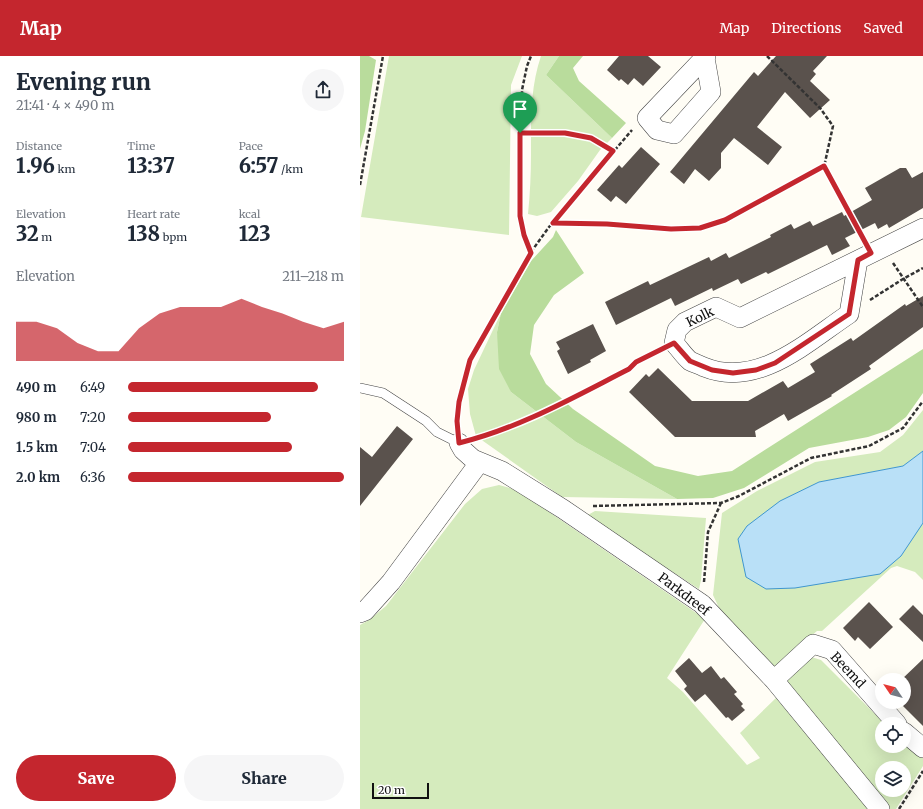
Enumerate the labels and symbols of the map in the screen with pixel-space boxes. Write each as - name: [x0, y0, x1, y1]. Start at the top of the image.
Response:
- pin: [503, 92, 537, 133]
- street label: Kolk: [683, 303, 717, 331]
- street label: Parkdreef: [655, 569, 714, 620]
- street label: Beemd: [827, 648, 869, 692]
- north arrow: [875, 673, 911, 709]
- scale bar: [372, 781, 429, 800]

